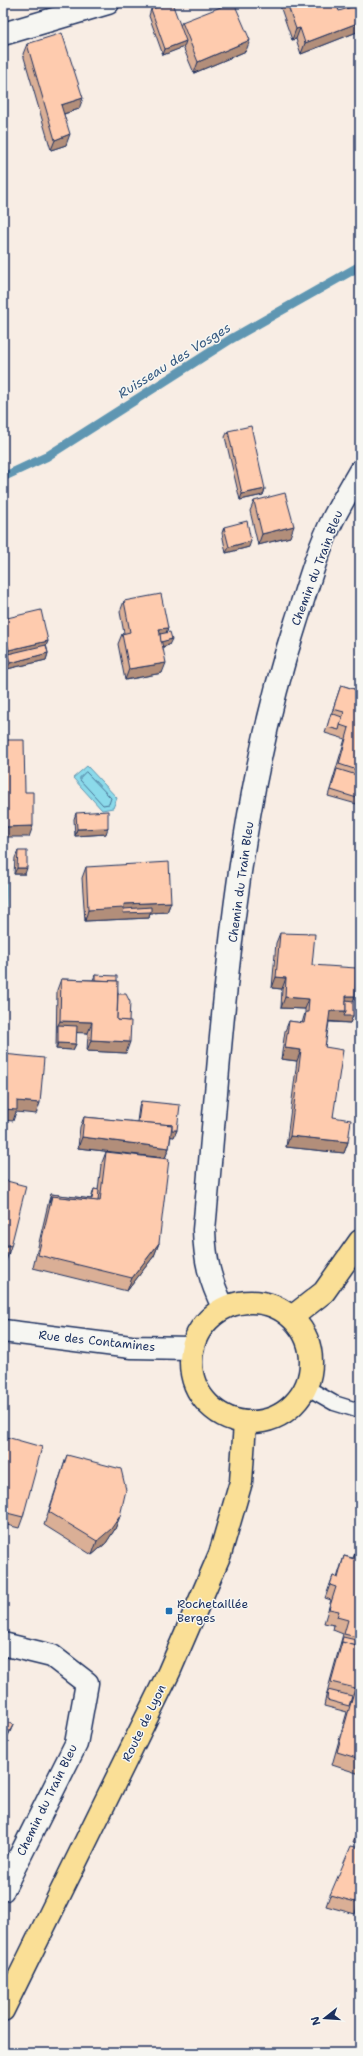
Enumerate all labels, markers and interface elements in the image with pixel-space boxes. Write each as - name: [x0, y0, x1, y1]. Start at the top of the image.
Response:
- water label: Ruisseau des Vosges: [115, 319, 234, 402]
- street label: Chemin du Train Bleu: [288, 508, 346, 628]
- street label: Chemin du Train Bleu: [225, 820, 257, 944]
- street label: Rue des Contamines: [38, 1327, 156, 1355]
- place label: Rochetaillée Berges: [177, 1596, 248, 1626]
- marker: Rochetaillée Berges: [164, 1606, 174, 1616]
- street label: Route de Lyon: [118, 1682, 170, 1764]
- street label: Chemin du Train Bleu: [13, 1741, 81, 1858]
- north arrow: [305, 1998, 345, 2038]
- text: N: [307, 2014, 324, 2027]

